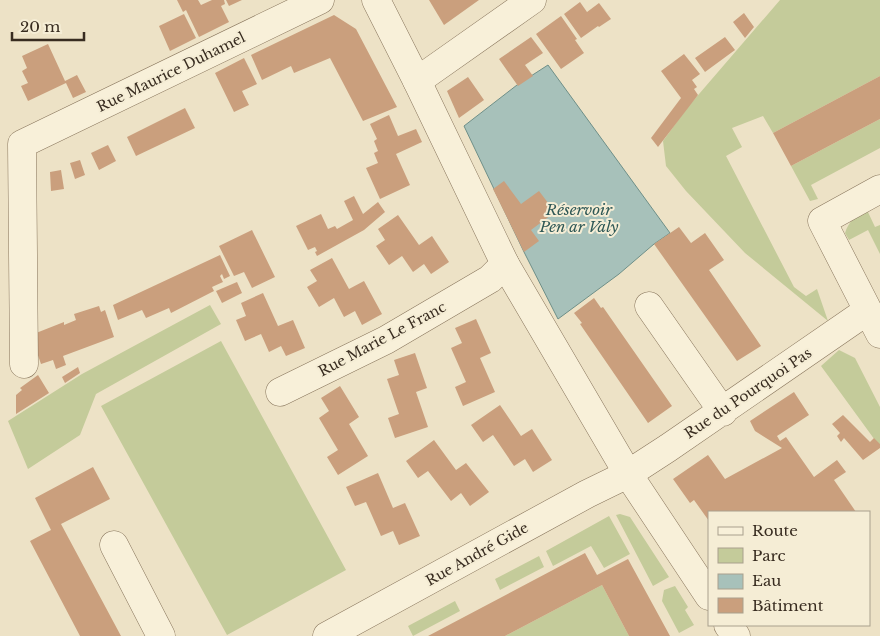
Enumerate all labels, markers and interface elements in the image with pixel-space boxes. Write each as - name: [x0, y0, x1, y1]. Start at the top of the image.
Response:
- scale bar: [12, 10, 85, 42]
- text: 20 m: [20, 17, 60, 36]
- street label: Rue Maurice Duhamel: [94, 28, 248, 116]
- water label: Réservoir Pen ar Valy: [539, 200, 619, 236]
- street label: Rue Marie Le Franc: [315, 297, 449, 380]
- street label: Rue du Pourquoi Pas: [681, 344, 815, 442]
- legend: [708, 511, 870, 626]
- street label: Rue André Gide: [422, 518, 532, 590]
- text: Route: [752, 521, 798, 540]
- text: Parc: [752, 546, 785, 565]
- text: Eau: [752, 571, 781, 590]
- text: Bâtiment: [752, 596, 824, 615]

